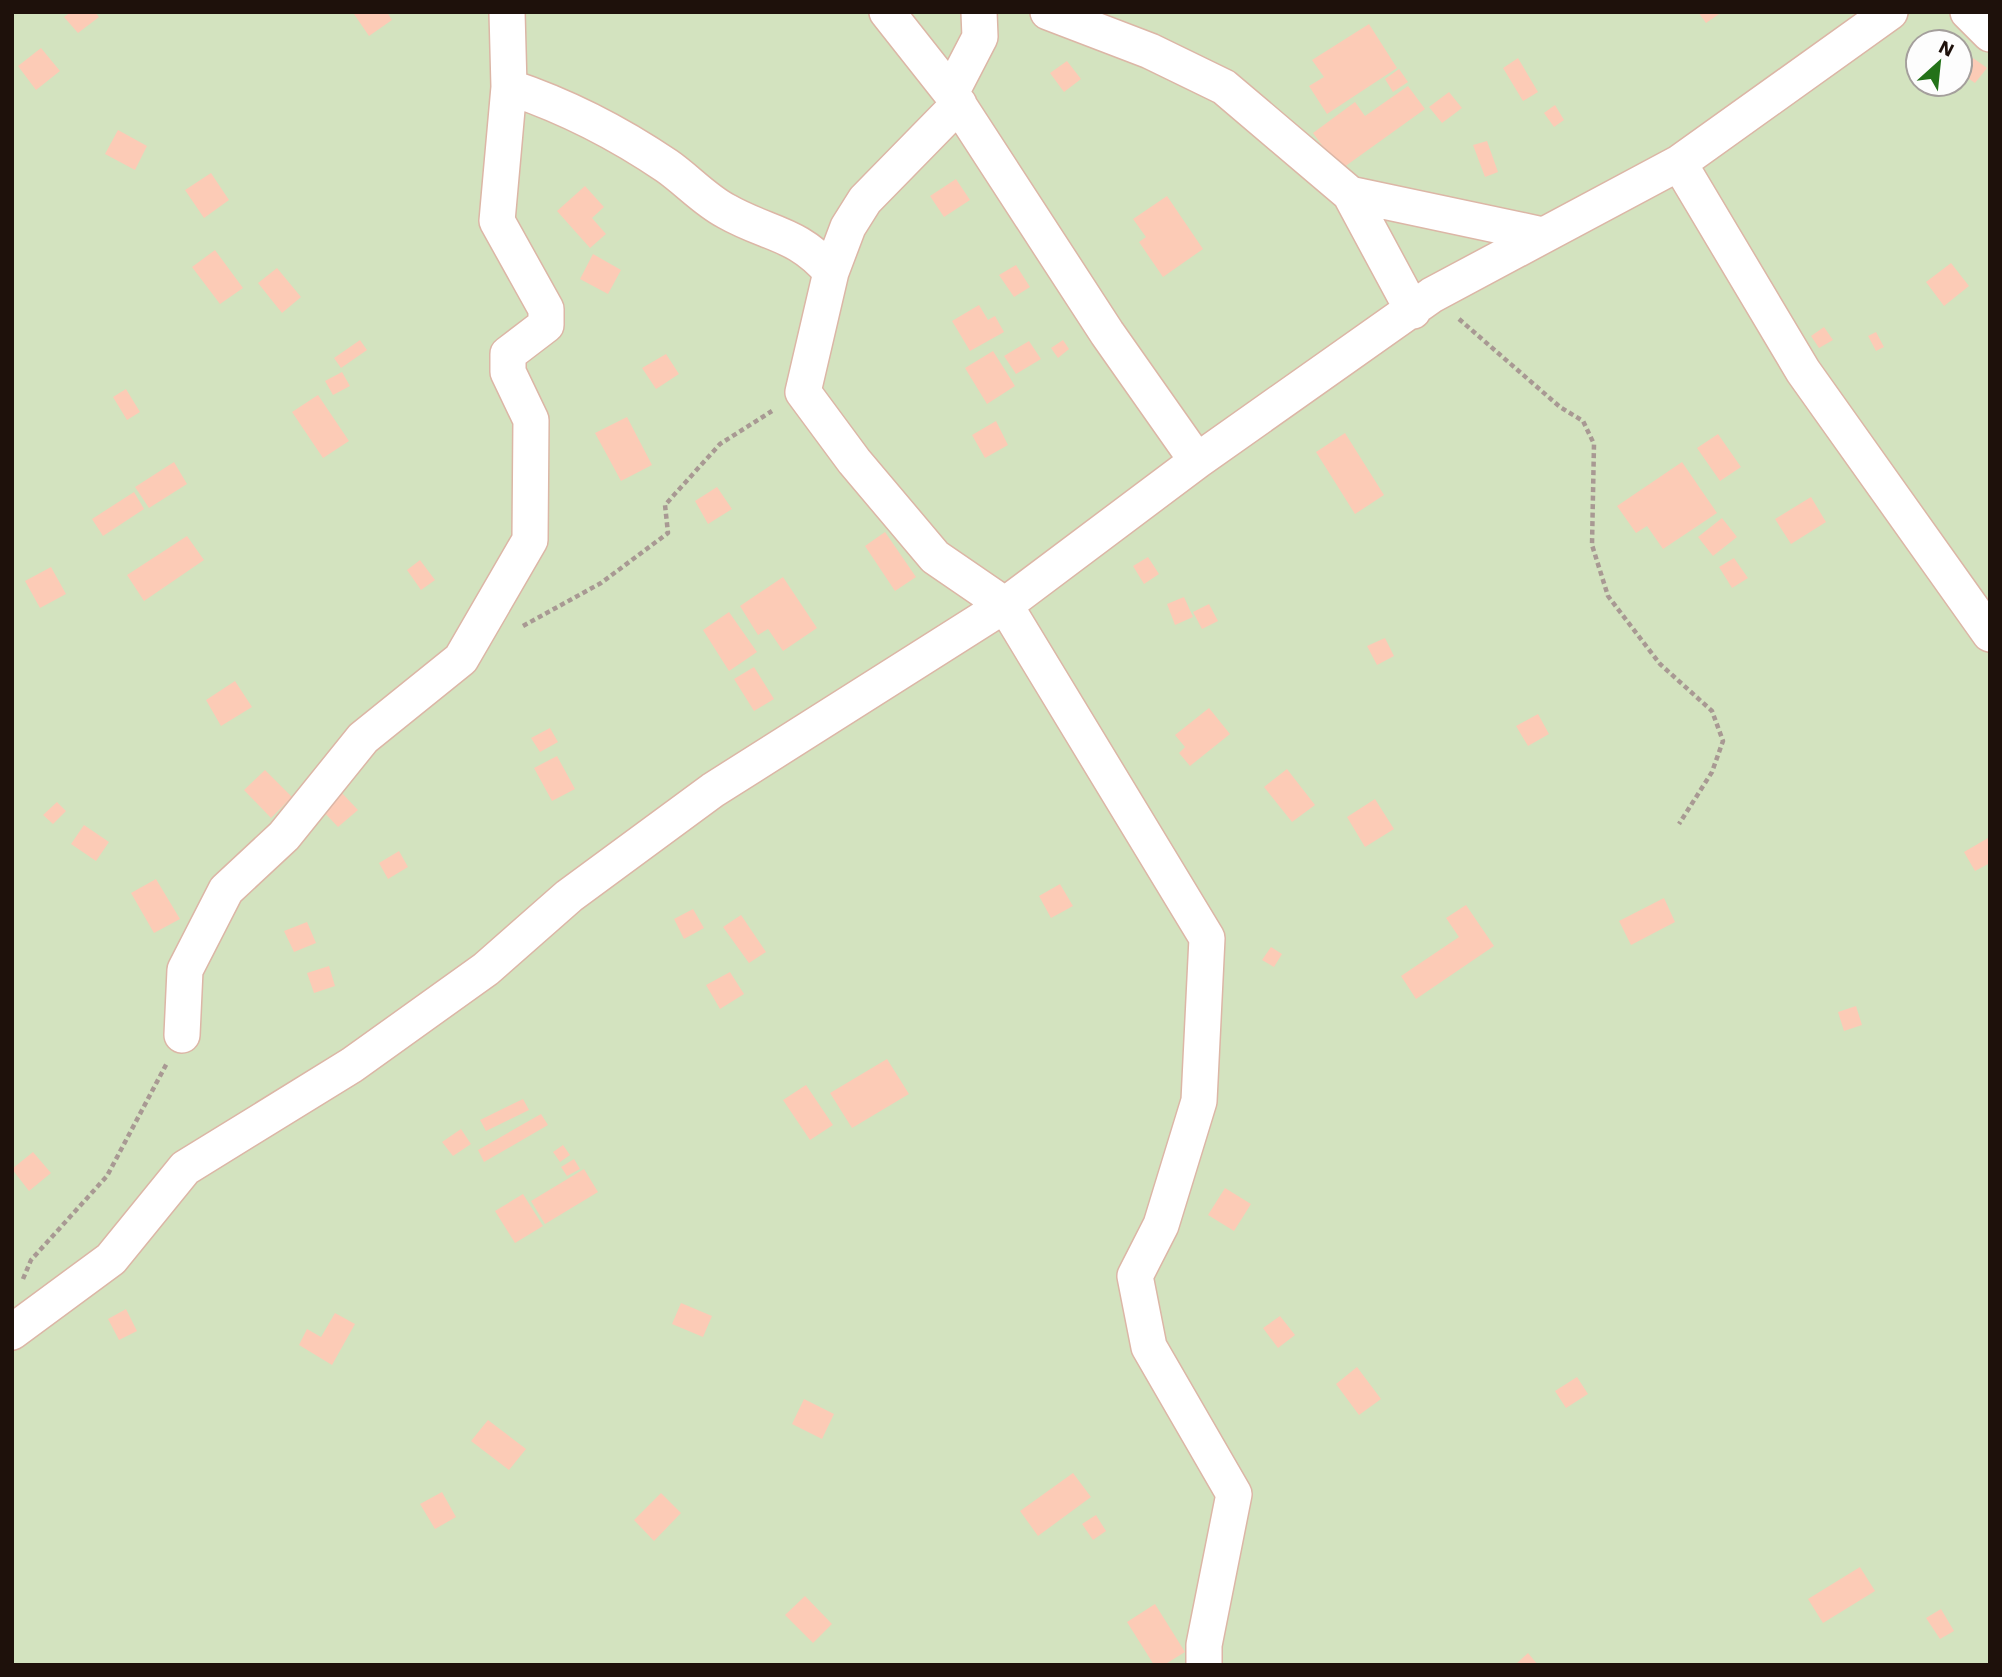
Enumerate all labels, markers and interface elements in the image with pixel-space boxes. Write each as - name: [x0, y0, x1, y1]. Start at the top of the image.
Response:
- north arrow: [1904, 28, 1974, 98]
- text: N: [1935, 35, 1958, 62]

